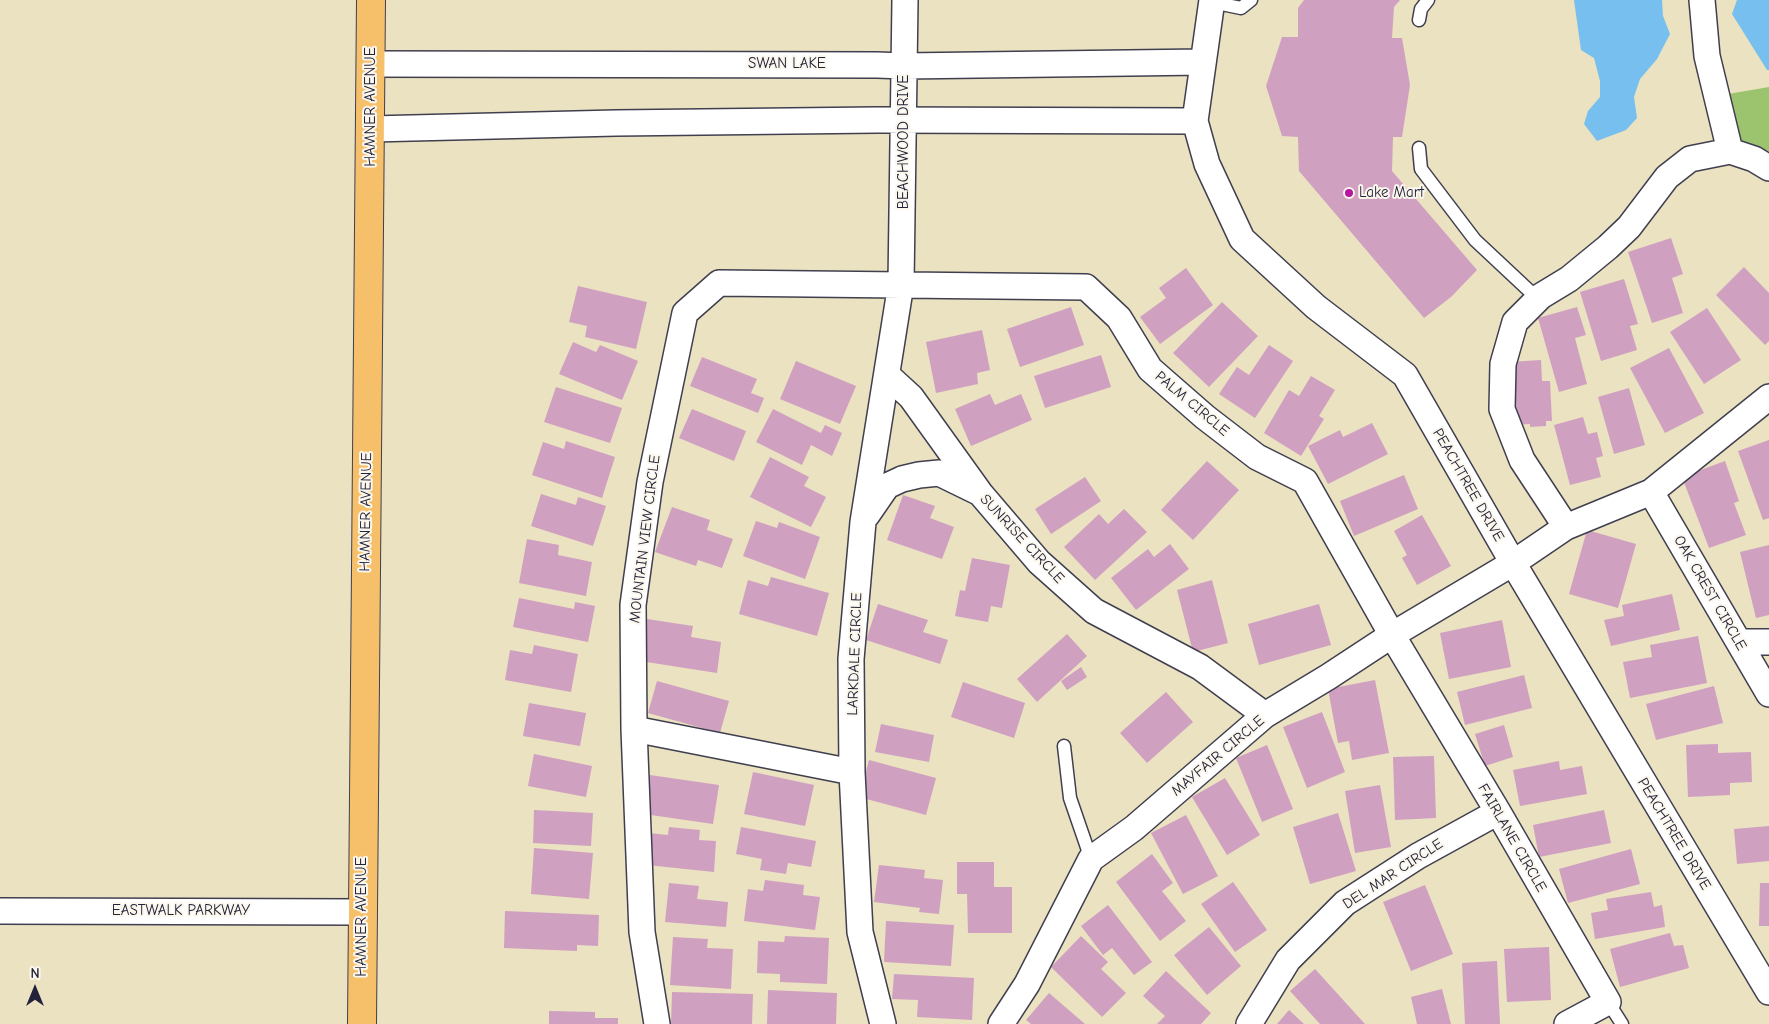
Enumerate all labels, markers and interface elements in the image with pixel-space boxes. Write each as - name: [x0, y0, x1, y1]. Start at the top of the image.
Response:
- street label: HAMNER AVENUE: [362, 47, 380, 167]
- street label: SWAN LAKE: [748, 55, 826, 73]
- street label: BEACHWOOD DRIVE: [895, 75, 913, 209]
- place label: Lake Mart: [1359, 184, 1424, 202]
- marker: Lake Mart: [1343, 187, 1355, 199]
- street label: PALM CIRCLE: [1151, 368, 1233, 440]
- street label: PEACHTREE DRIVE: [1428, 425, 1508, 545]
- street label: HAMNER AVENUE: [356, 452, 376, 572]
- street label: MOUNTAIN VIEW CIRCLE: [626, 454, 664, 624]
- street label: SUNRISE CIRCLE: [976, 491, 1068, 587]
- street label: OAK CREST CIRCLE: [1670, 532, 1750, 654]
- street label: LARKDALE CIRCLE: [844, 592, 866, 716]
- street label: MAYFAIR CIRCLE: [1168, 712, 1268, 800]
- street label: PEACHTREE DRIVE: [1633, 775, 1715, 893]
- street label: FAIRLANE CIRCLE: [1474, 781, 1550, 895]
- street label: DEL MAR CIRCLE: [1339, 835, 1447, 913]
- street label: HAMNER AVENUE: [353, 857, 371, 977]
- street label: EASTWALK PARKWAY: [112, 902, 250, 920]
- north arrow: [10, 964, 60, 1014]
- text: N: [30, 965, 40, 982]

